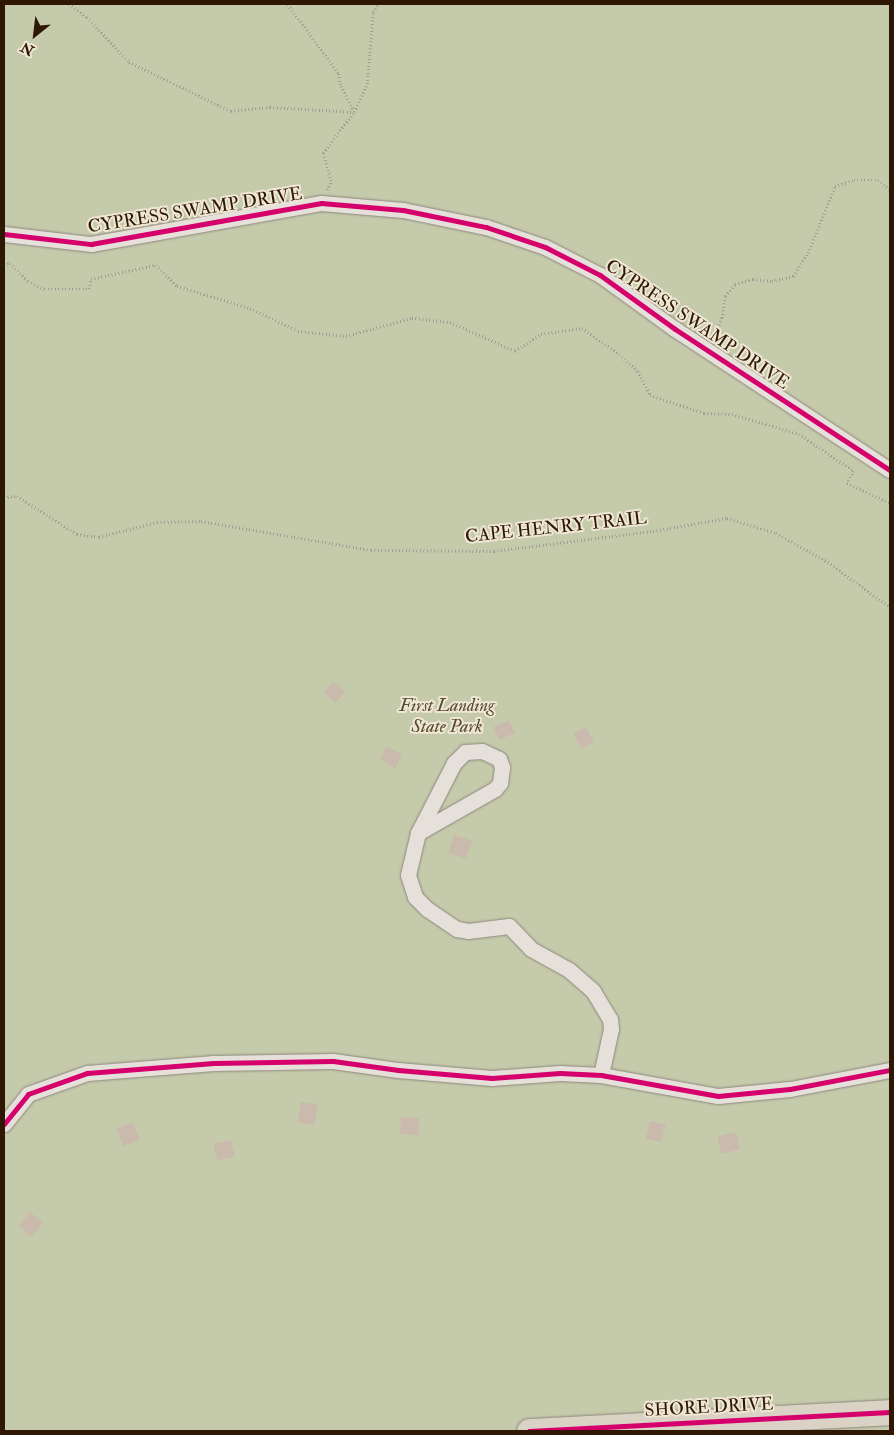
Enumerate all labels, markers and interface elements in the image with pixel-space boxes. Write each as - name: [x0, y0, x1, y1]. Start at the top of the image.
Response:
- north arrow: [10, 10, 60, 60]
- text: N: [18, 38, 37, 59]
- street label: CYPRESS SWAMP DRIVE: [86, 183, 304, 239]
- street label: CYPRESS SWAMP DRIVE: [601, 255, 793, 395]
- street label: CAPE HENRY TRAIL: [464, 508, 648, 548]
- park label: First Landing State Park: [399, 696, 495, 739]
- street label: SHORE DRIVE: [644, 1394, 774, 1422]

